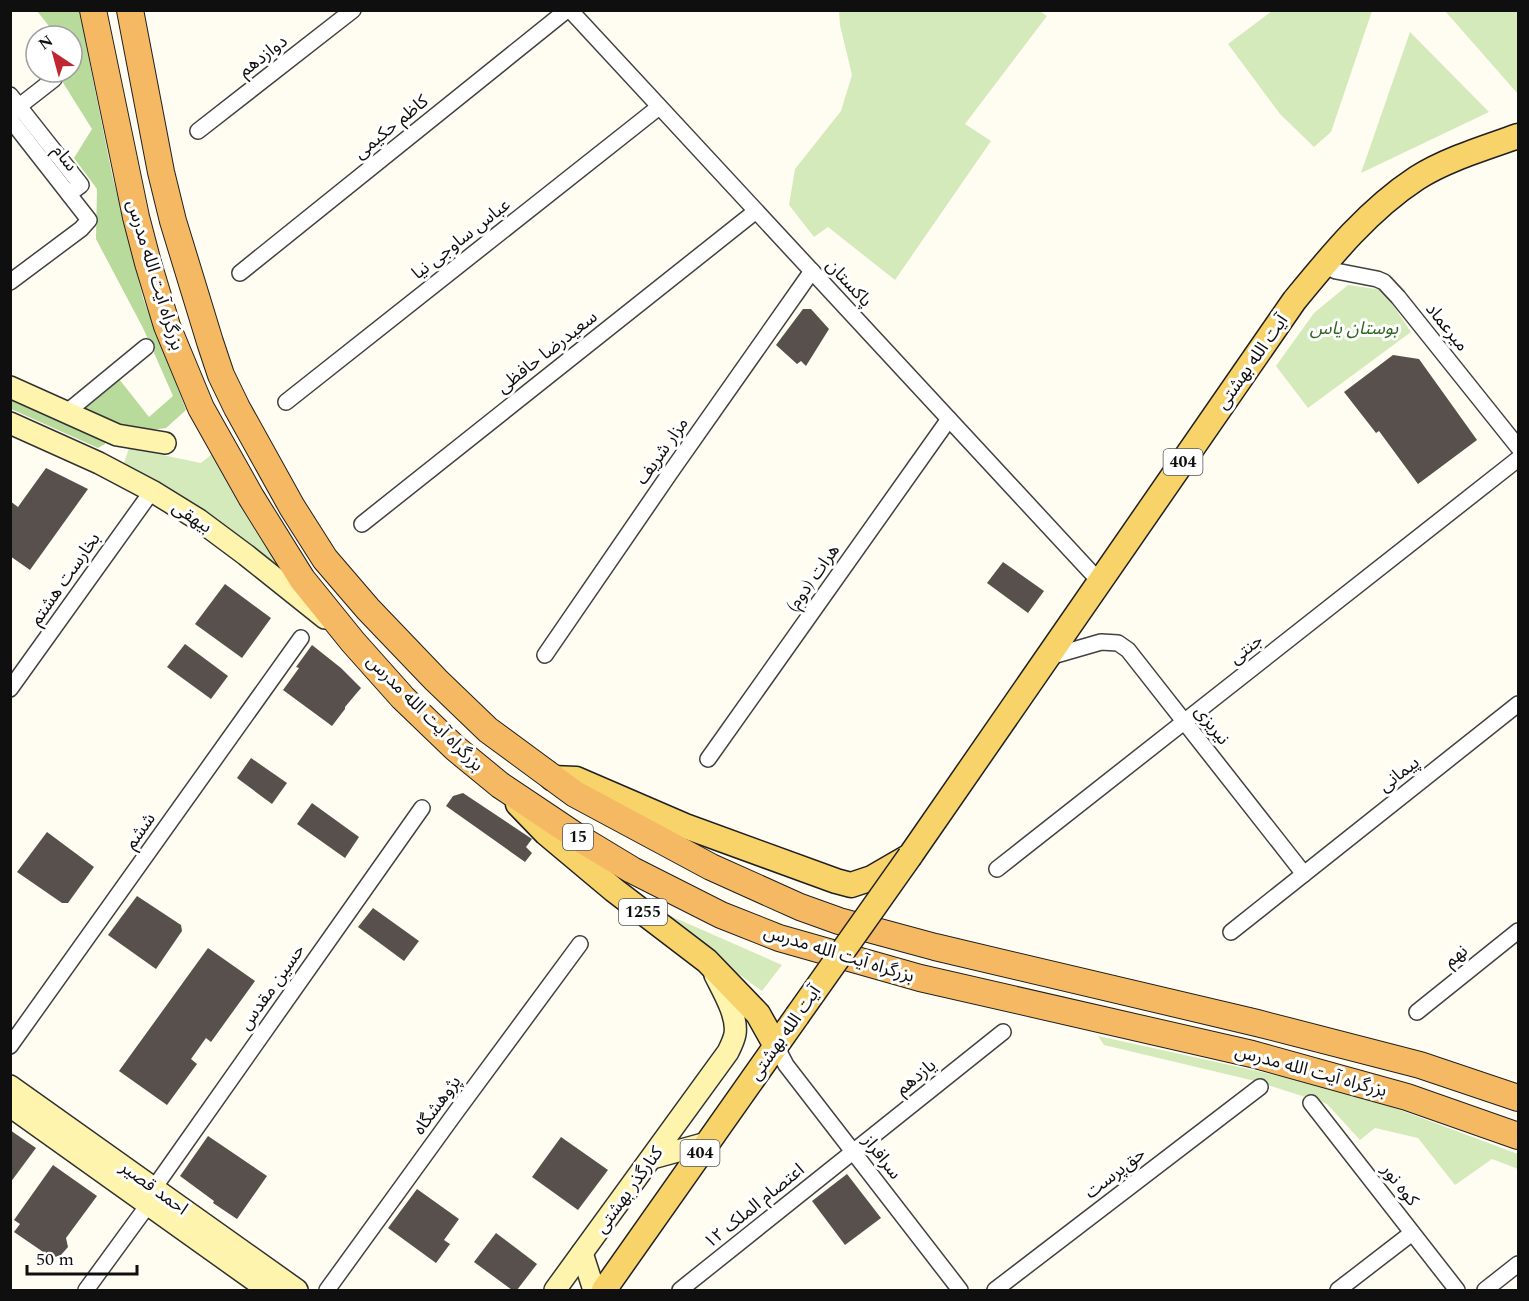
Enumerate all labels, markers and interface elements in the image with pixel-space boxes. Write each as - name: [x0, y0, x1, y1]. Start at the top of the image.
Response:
- north arrow: [24, 24, 84, 84]
- street label: دوازدهم: [233, 28, 293, 84]
- text: N: [33, 29, 58, 56]
- street label: کاظم حکیمی: [348, 88, 435, 166]
- street label: سام: [46, 139, 84, 177]
- street label: عباس ساوجی نیا: [406, 192, 516, 286]
- street label: بزرگراه آیت الله مدرس: [119, 196, 191, 354]
- street label: پاکستان: [819, 253, 879, 313]
- street label: میرعماد: [1419, 297, 1475, 357]
- street label: سعیدرضا حافظی: [491, 304, 603, 400]
- street label: آیت الله بهشتی: [1209, 308, 1295, 415]
- park label: بوستان یاس: [1310, 315, 1398, 342]
- street label: مزار شریف: [629, 412, 695, 490]
- road number: 404: [1164, 449, 1202, 475]
- street label: بیهقی: [167, 494, 217, 540]
- street label: بخارست هشتم: [23, 527, 107, 631]
- street label: هرات (دوم): [780, 538, 846, 618]
- street label: جنتی: [1223, 627, 1269, 671]
- street label: بزرگراه آیت الله مدرس: [360, 648, 490, 778]
- street label: نیریزی: [1188, 699, 1236, 751]
- street label: پیمانی: [1373, 749, 1425, 799]
- street label: ششم: [118, 807, 162, 855]
- road number: 15: [563, 824, 593, 850]
- road number: 1255: [619, 899, 667, 925]
- street label: بزرگراه آیت الله مدرس: [760, 918, 918, 990]
- street label: حسین مقدس: [232, 938, 312, 1036]
- street label: نهم: [1438, 938, 1474, 974]
- street label: آیت الله بهشتی: [742, 979, 828, 1086]
- street label: بزرگراه آیت الله مدرس: [1232, 1038, 1390, 1104]
- street label: یازدهم: [890, 1052, 942, 1102]
- street label: پژوهشگاه: [406, 1070, 468, 1140]
- street label: سرافراز: [855, 1128, 908, 1185]
- street label: کنارگذر بهشتی: [588, 1140, 670, 1239]
- road number: 404: [680, 1140, 720, 1166]
- street label: حق‌پرست: [1079, 1141, 1151, 1205]
- street label: احمد قصیر: [114, 1153, 194, 1222]
- street label: اعتصام الملک ۱۲: [698, 1157, 810, 1255]
- street label: کوه نور: [1374, 1157, 1426, 1213]
- scale bar: [27, 1238, 136, 1276]
- text: 50 m: [36, 1246, 74, 1273]

